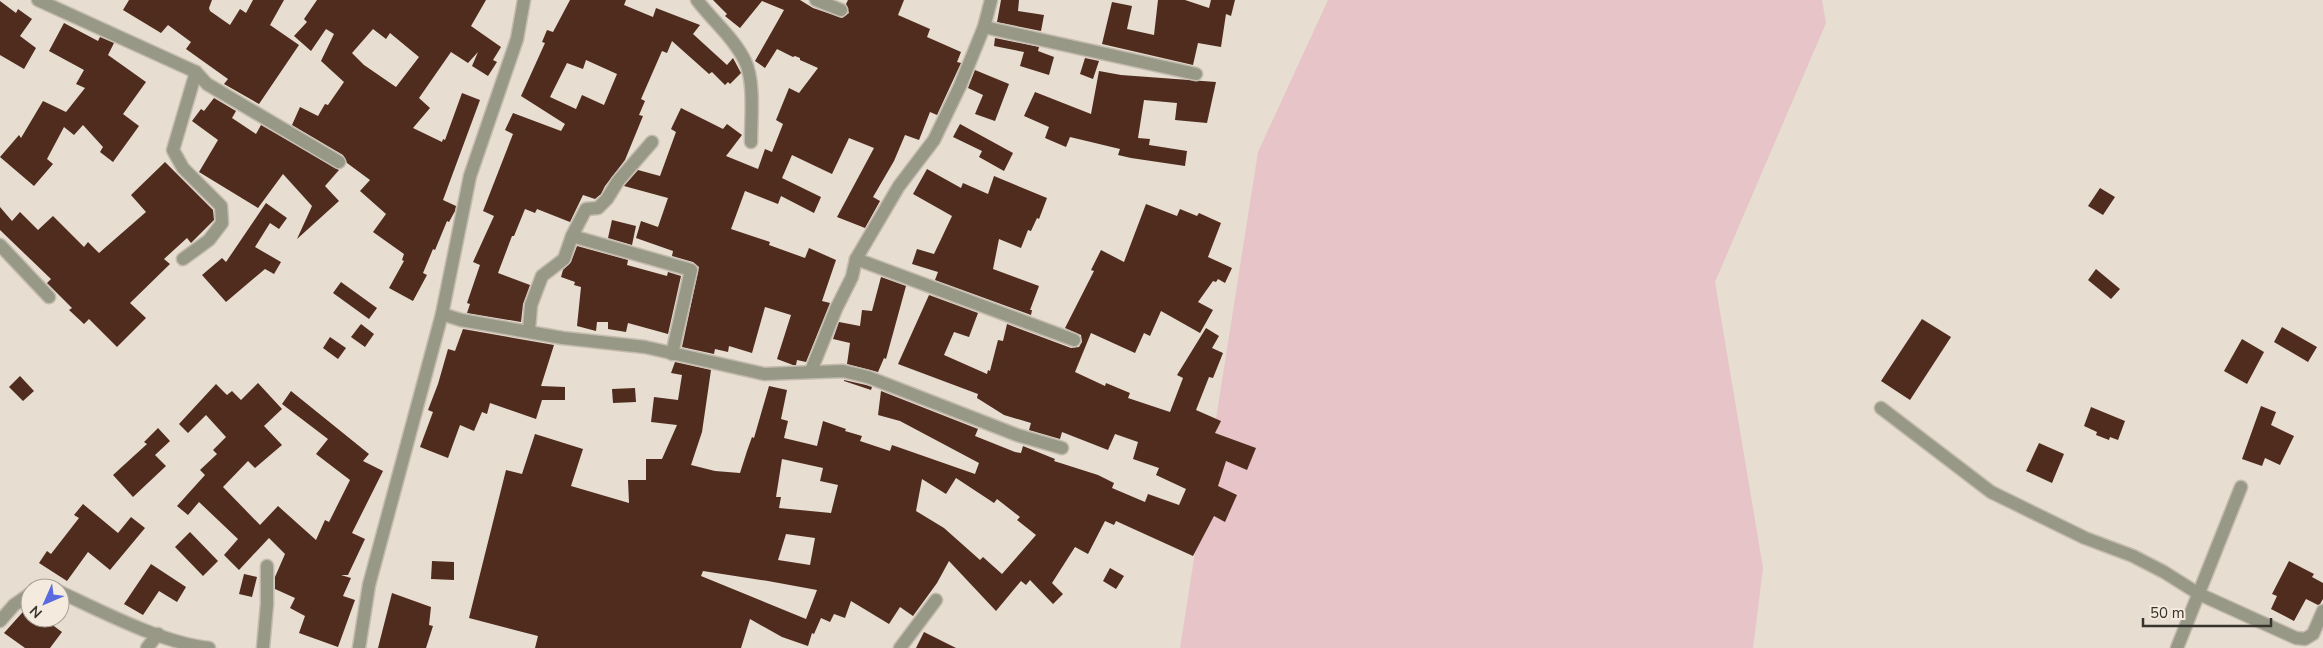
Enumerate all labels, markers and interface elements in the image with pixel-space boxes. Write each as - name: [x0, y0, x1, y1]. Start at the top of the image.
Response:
- north arrow: [20, 578, 70, 628]
- scale bar: [2143, 596, 2270, 628]
- text: N: [26, 601, 47, 622]
- text: 50 m: [2150, 603, 2185, 623]

